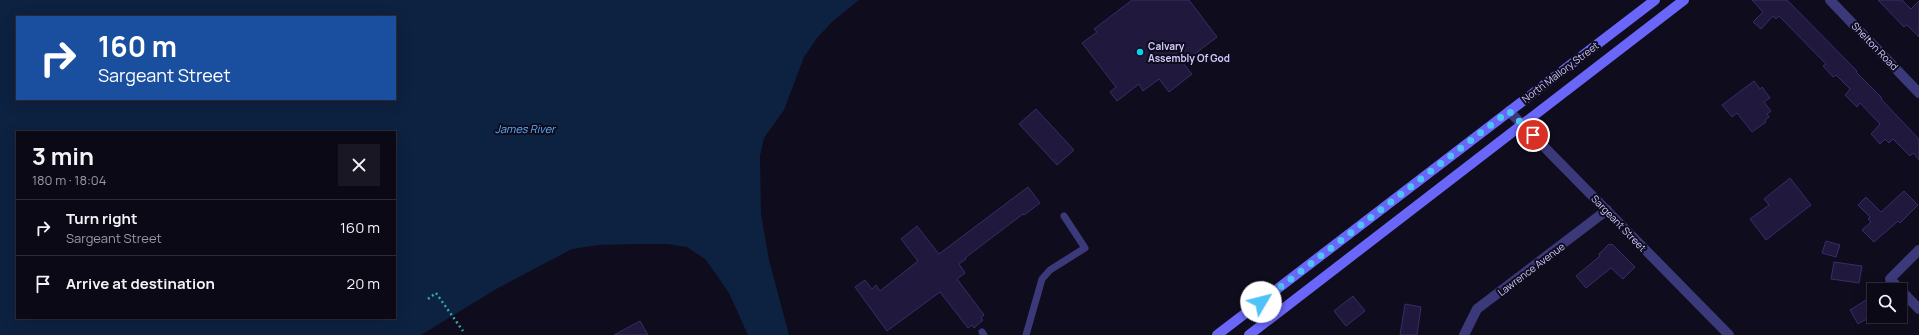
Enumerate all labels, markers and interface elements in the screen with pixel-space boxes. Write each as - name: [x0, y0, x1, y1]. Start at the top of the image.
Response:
- street label: Shelton Road: [1849, 19, 1901, 73]
- text: 160 m: [98, 27, 177, 65]
- icon: right: [32, 32, 84, 84]
- street label: North Mallory Street: [1519, 38, 1601, 106]
- place label: Calvary Assembly Of God: [1148, 39, 1230, 65]
- marker: Calvary Assembly Of God: [1135, 47, 1145, 57]
- text: Sargeant Street: [98, 63, 231, 87]
- pin: [1516, 118, 1550, 152]
- water label: James River: [495, 121, 557, 136]
- icon: arrive: [1522, 124, 1544, 146]
- text: 3 min: [32, 139, 94, 172]
- button: close: [338, 144, 380, 186]
- text: 180 m · 18:04: [32, 171, 106, 189]
- street label: Sargeant Street: [1588, 192, 1650, 254]
- text: Turn right: [66, 208, 137, 229]
- icon: right: [32, 217, 54, 239]
- text: 160 m: [340, 217, 380, 238]
- text: Sargeant Street: [66, 229, 162, 247]
- street label: Lawrence Avenue: [1495, 239, 1568, 299]
- icon: arrive: [32, 273, 54, 295]
- text: Arrive at destination: [66, 273, 215, 294]
- text: 20 m: [347, 273, 380, 294]
- position arrow: [1240, 281, 1282, 323]
- map controls: [1867, 283, 1907, 323]
- button: search: [1867, 283, 1907, 323]

